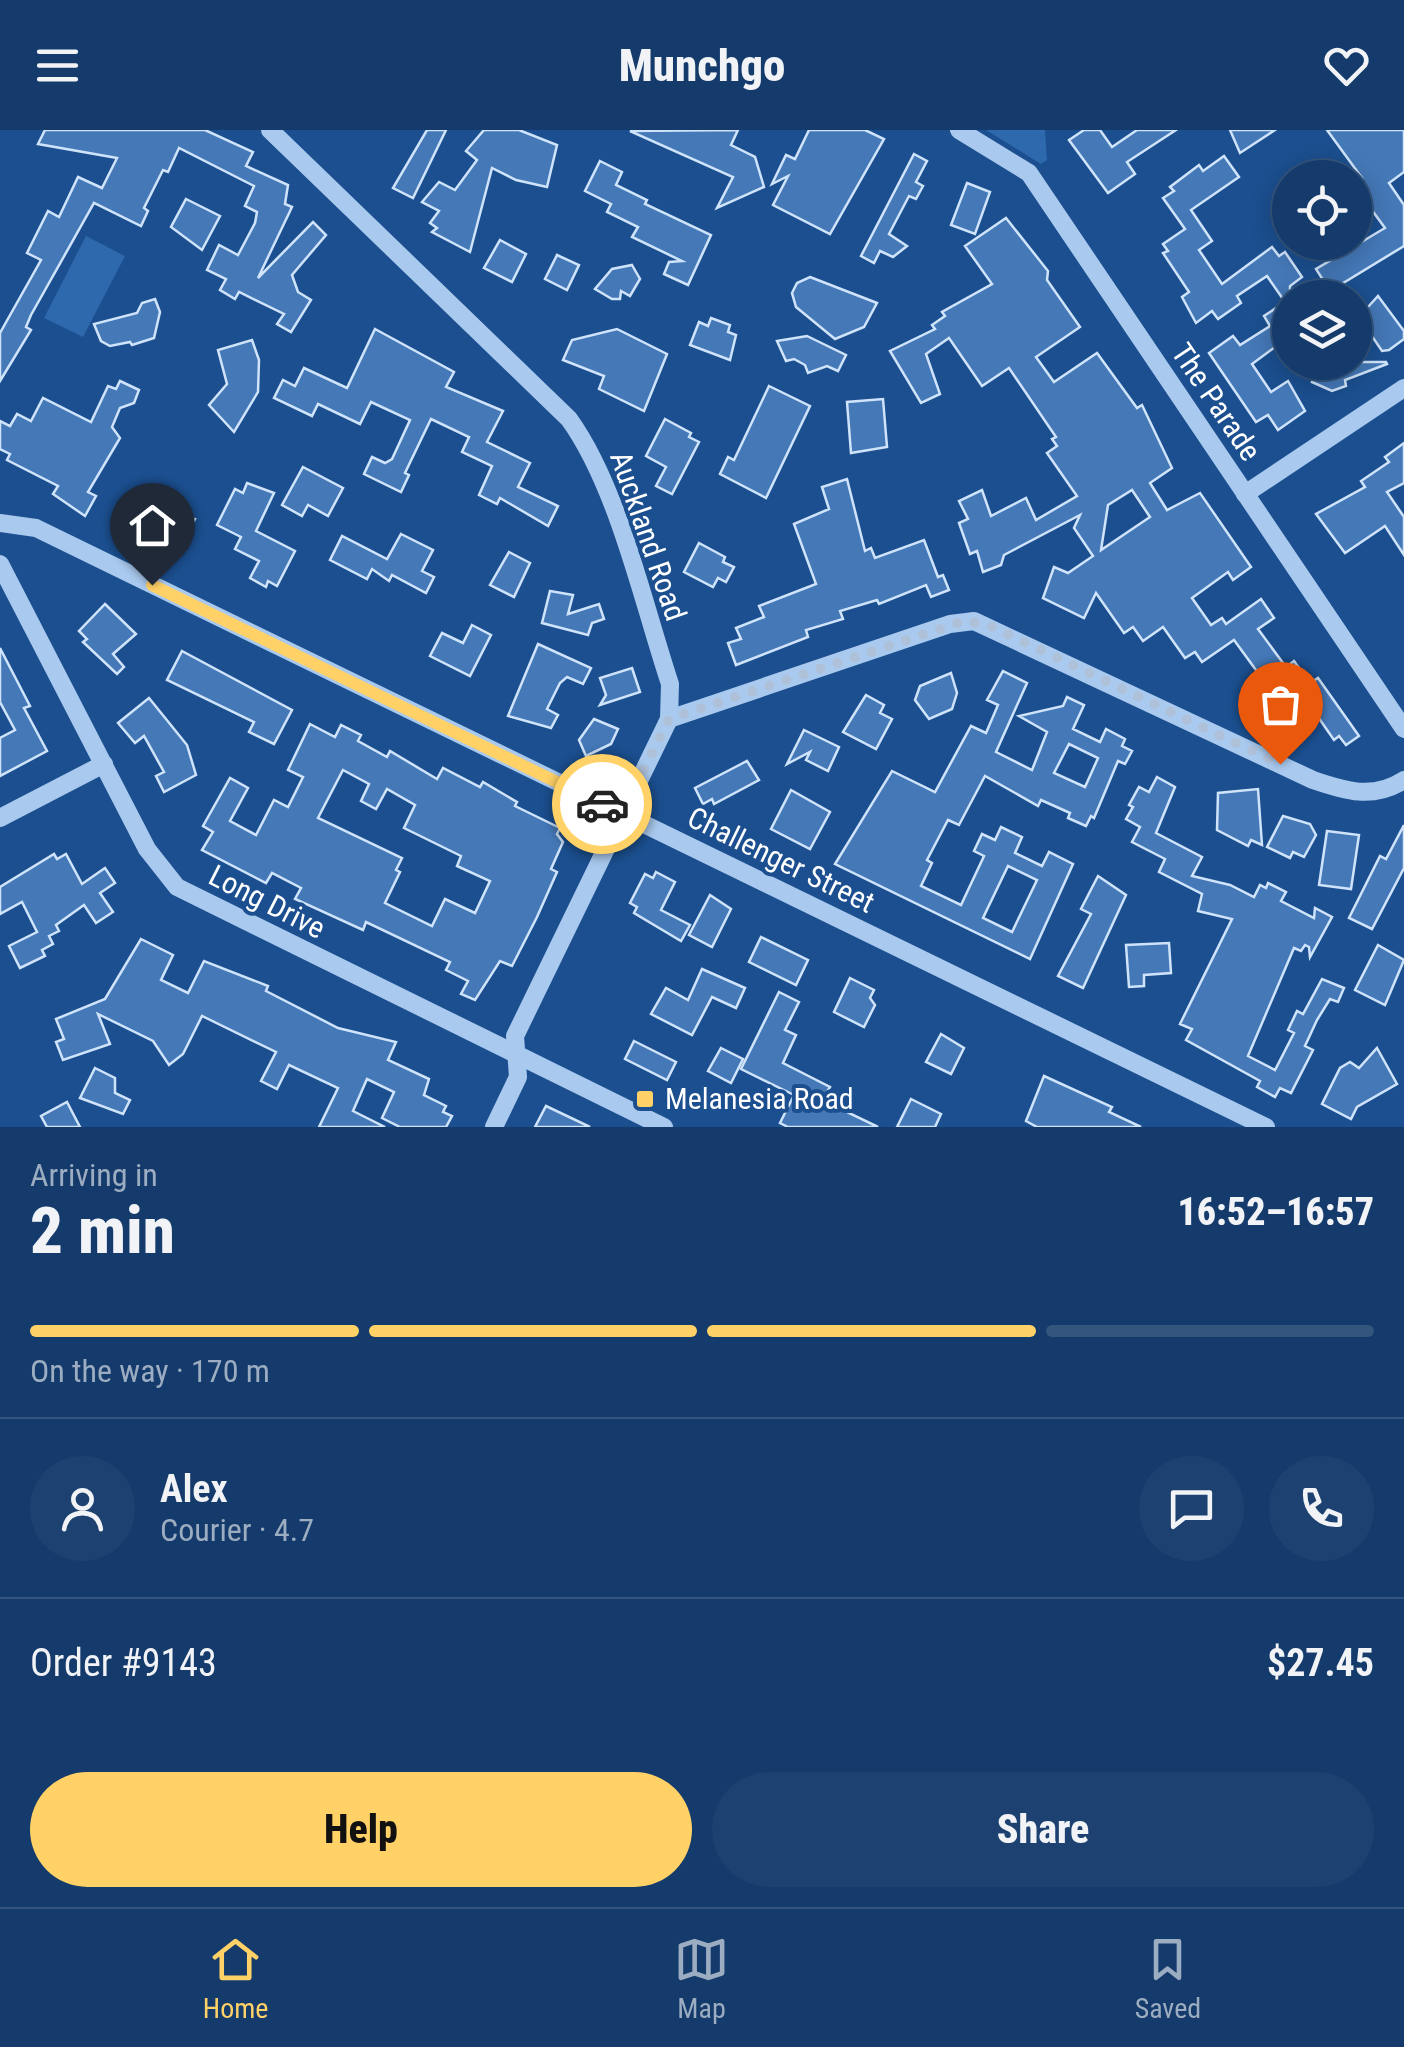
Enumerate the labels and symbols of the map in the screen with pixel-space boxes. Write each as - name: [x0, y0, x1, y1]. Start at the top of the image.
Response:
- street label: The Parade: [1165, 336, 1268, 467]
- street label: Auckland Road: [603, 447, 694, 625]
- pin: [110, 483, 195, 586]
- pin: [1238, 662, 1323, 765]
- courier: [552, 754, 652, 854]
- street label: Challenger Street: [682, 799, 880, 920]
- street label: Long Drive: [203, 857, 331, 946]
- place label: Melanesia Road: [665, 1081, 854, 1116]
- marker: Melanesia Road: [634, 1088, 656, 1110]

